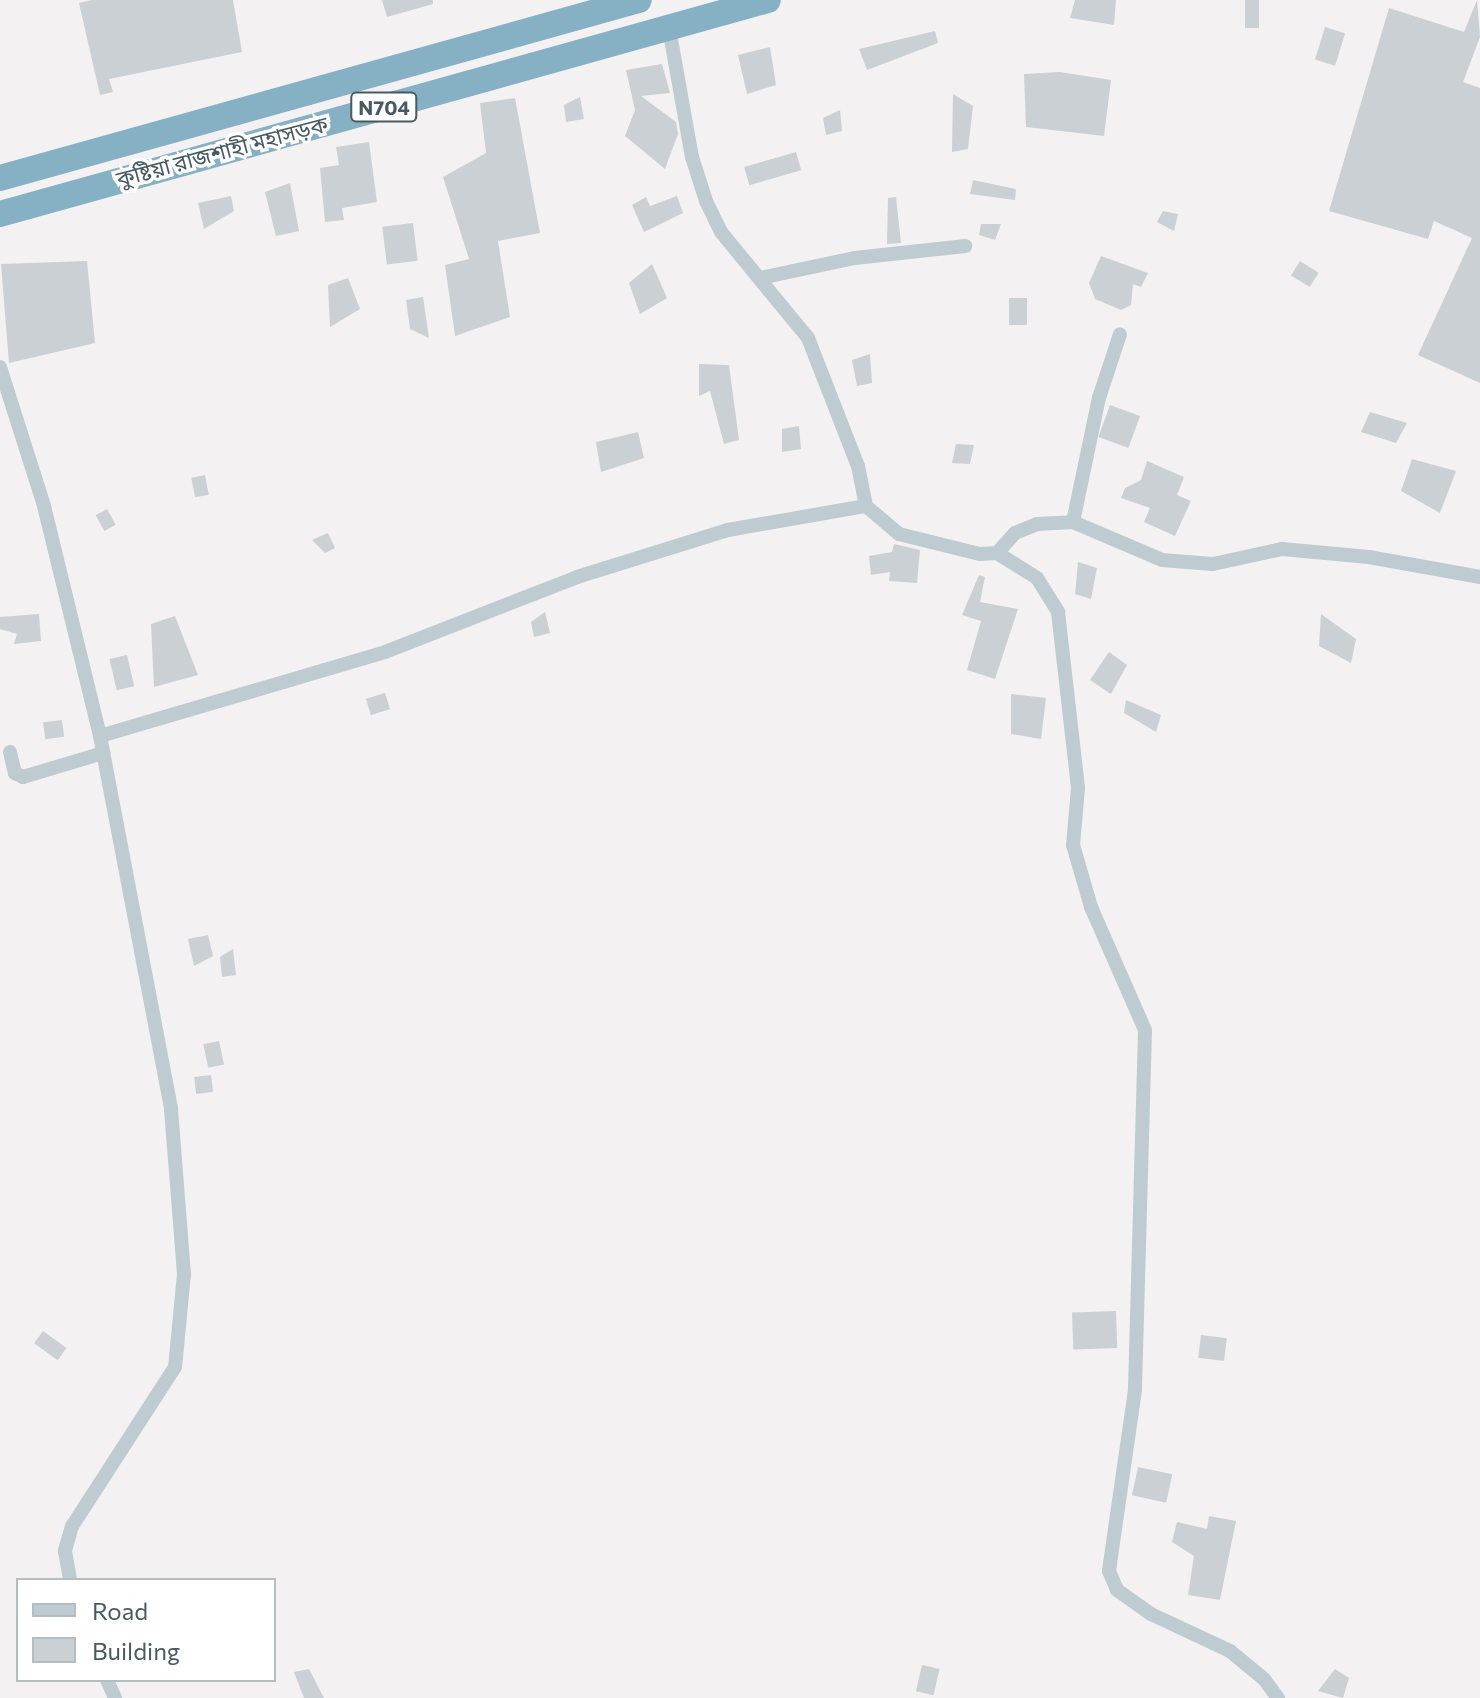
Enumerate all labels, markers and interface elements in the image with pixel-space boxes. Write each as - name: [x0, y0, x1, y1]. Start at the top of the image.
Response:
- road number: N704: [350, 91, 418, 123]
- street label: কুষ্টিয়া রাজশাহী মহাসড়ক: [113, 110, 331, 192]
- legend: [16, 1578, 276, 1682]
- text: Road: [92, 1596, 148, 1625]
- text: Building: [92, 1636, 180, 1665]

